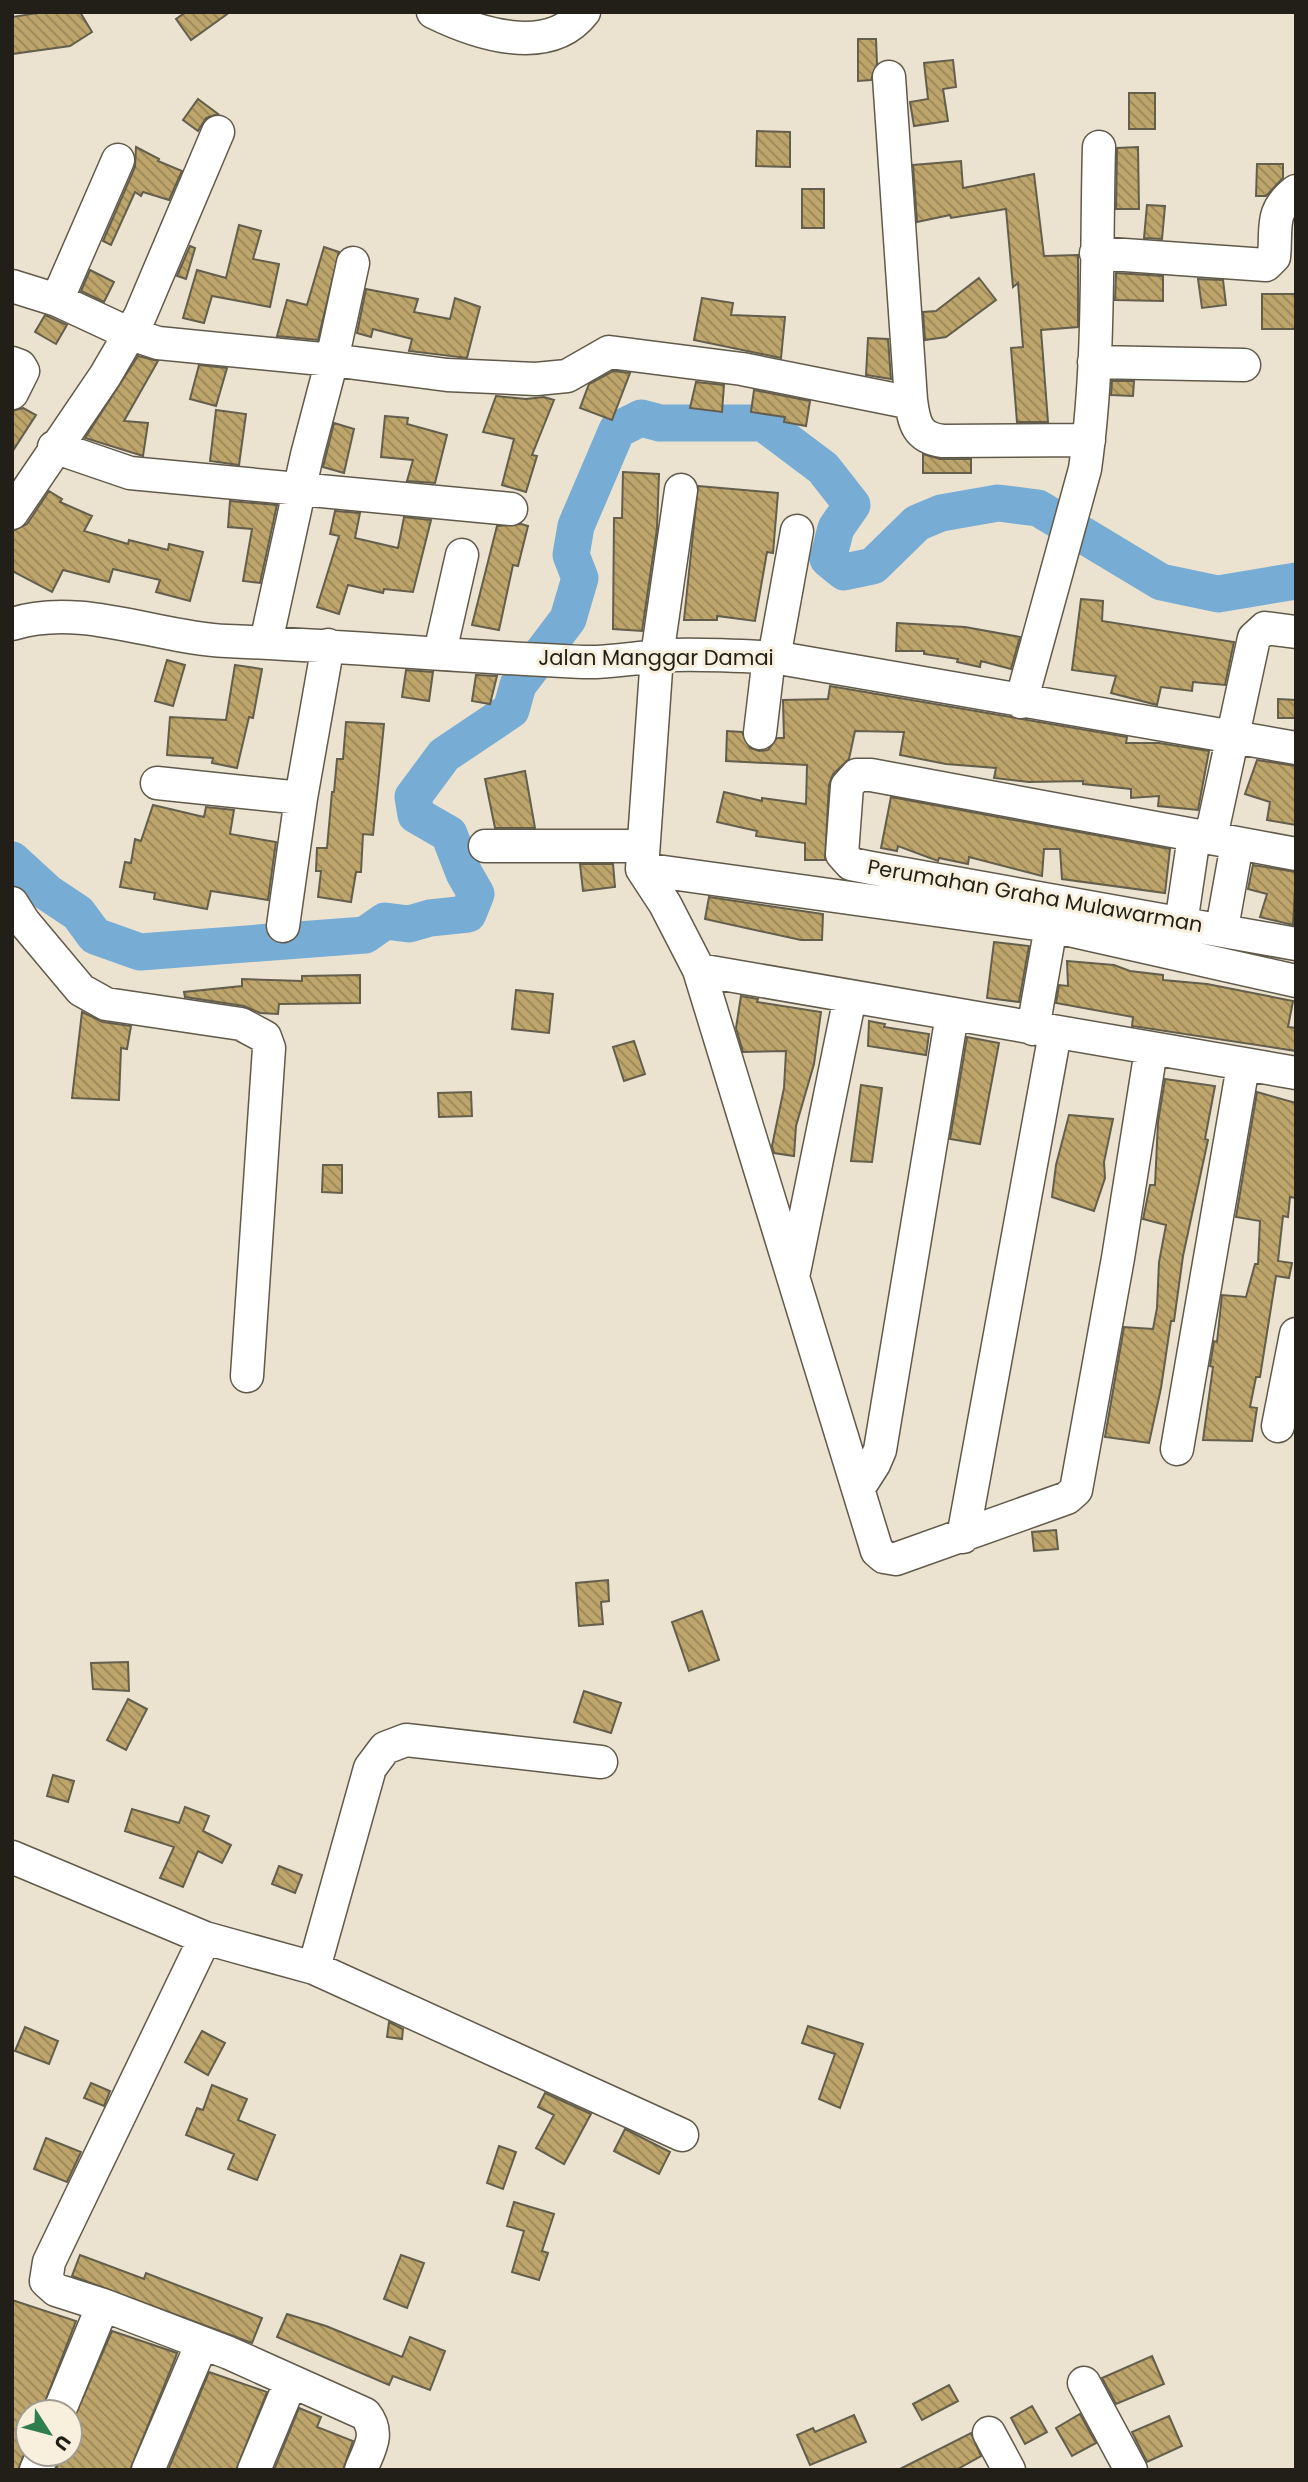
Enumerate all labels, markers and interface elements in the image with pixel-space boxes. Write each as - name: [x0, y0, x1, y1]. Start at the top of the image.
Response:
- street label: Jalan Manggar Damai: [538, 643, 774, 672]
- street label: Perumahan Graha Mulawarman: [865, 852, 1205, 939]
- north arrow: [14, 2398, 84, 2468]
- text: U: [47, 2429, 77, 2456]

